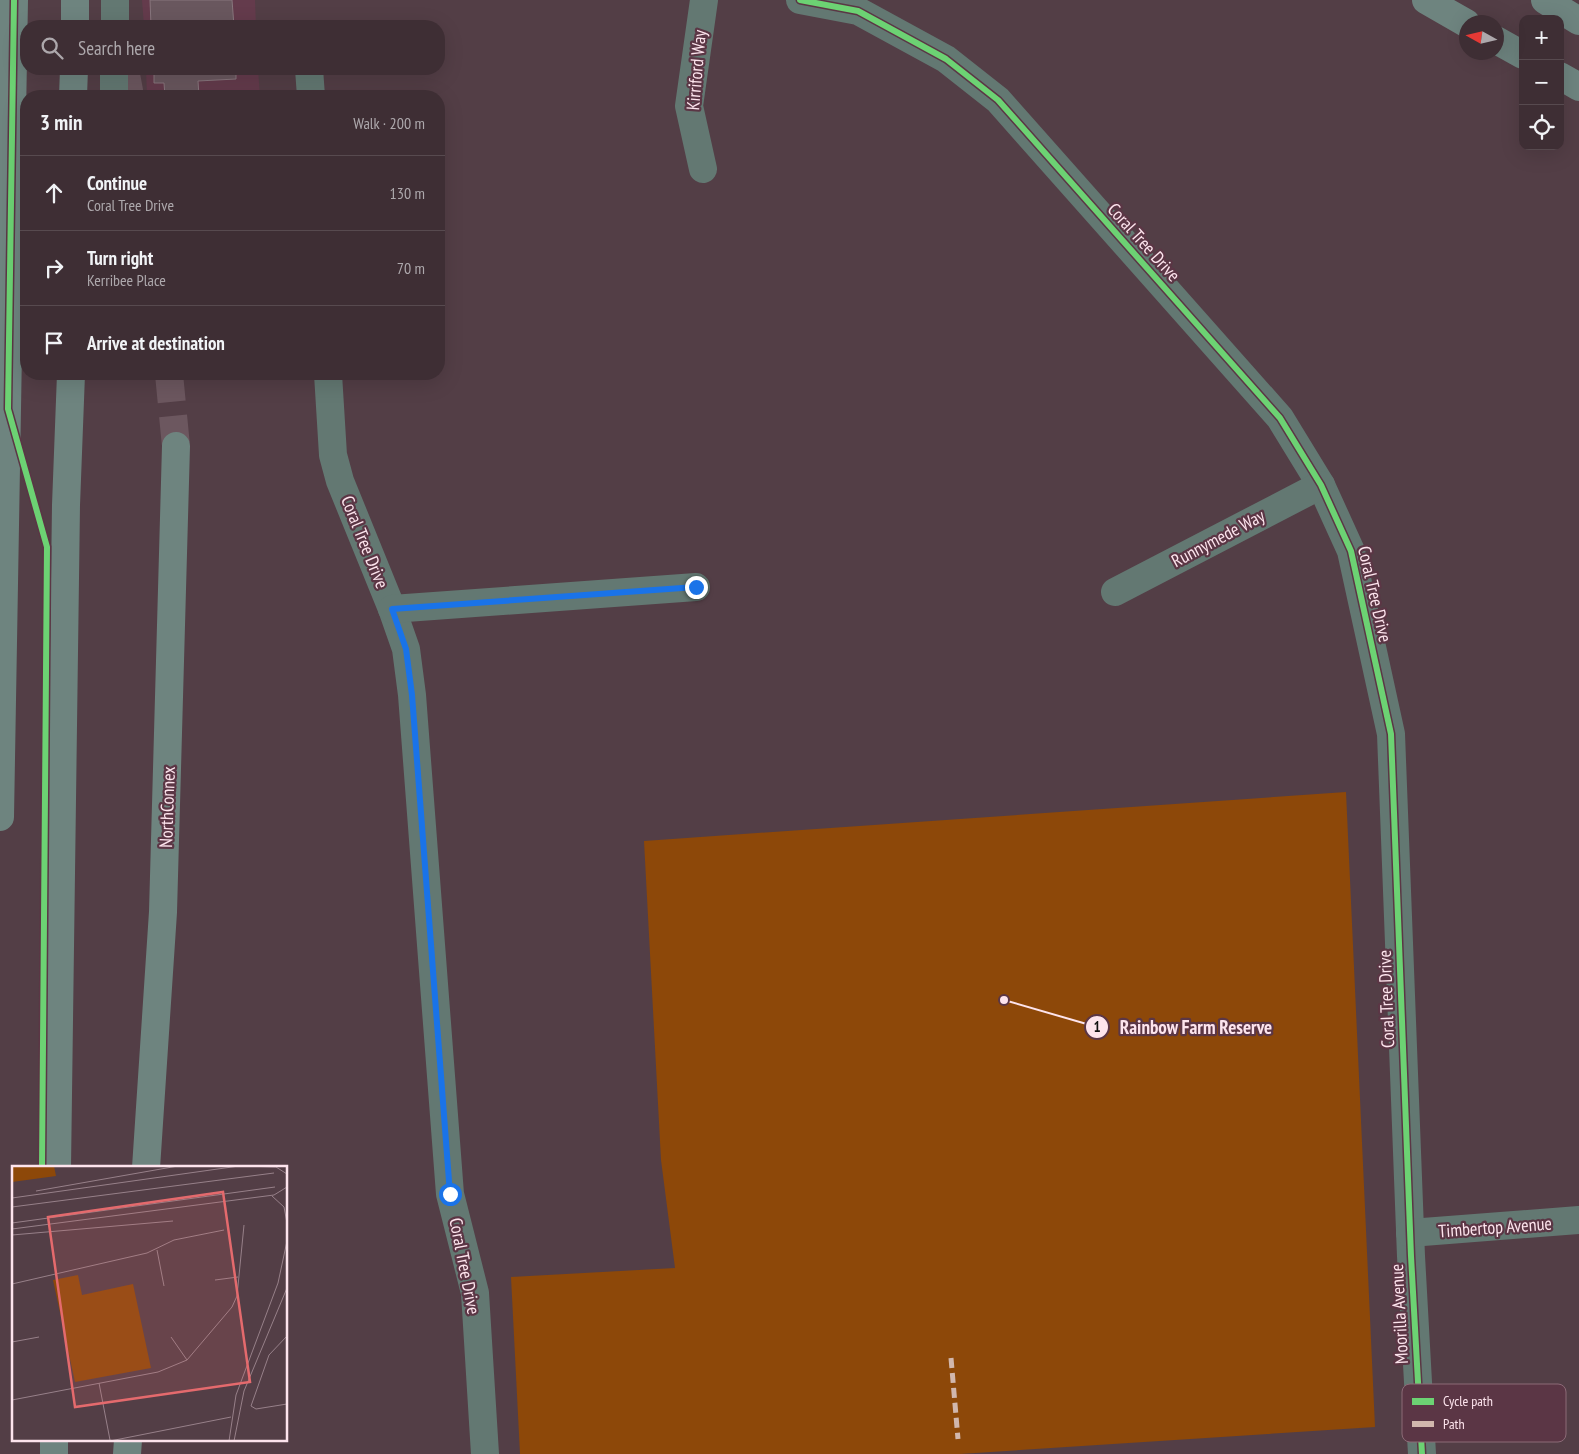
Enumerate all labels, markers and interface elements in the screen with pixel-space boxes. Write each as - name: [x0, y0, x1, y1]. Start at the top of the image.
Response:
- north arrow: [1459, 15, 1504, 60]
- map controls: [1519, 15, 1564, 150]
- button: +: [1519, 15, 1564, 60]
- search box: [20, 20, 445, 75]
- street label: Kirriford Way: [681, 29, 711, 111]
- icon: search: [38, 34, 66, 62]
- text: Search here: [78, 36, 155, 60]
- button: −: [1519, 60, 1564, 105]
- button: locate: [1519, 105, 1564, 150]
- text: 3 min: [40, 109, 82, 136]
- text: Walk · 200 m: [353, 113, 425, 133]
- text: Continue: [87, 171, 147, 195]
- icon: ahead: [40, 179, 68, 207]
- text: 130 m: [390, 183, 425, 203]
- text: Coral Tree Drive: [87, 195, 174, 215]
- street label: Coral Tree Drive: [1103, 198, 1185, 286]
- text: Turn right: [87, 246, 153, 270]
- icon: right: [40, 254, 68, 282]
- text: 70 m: [397, 258, 425, 278]
- text: Kerribee Place: [87, 270, 166, 290]
- icon: arrive: [40, 329, 68, 357]
- text: Arrive at destination: [87, 331, 225, 355]
- street label: Coral Tree Drive: [336, 492, 394, 592]
- street label: Runnymede Way: [1167, 504, 1269, 572]
- street label: Coral Tree Drive: [1353, 544, 1397, 644]
- route end: [685, 576, 708, 599]
- street label: NorthConnex: [154, 765, 180, 848]
- street label: Coral Tree Drive: [1373, 950, 1399, 1048]
- callout: Rainbow Farm Reserve: [1085, 1010, 1283, 1044]
- text: Rainbow Farm Reserve: [1120, 1015, 1272, 1039]
- text: 1: [1093, 1017, 1101, 1036]
- inset map: [12, 1166, 288, 1442]
- route start: [439, 1183, 462, 1206]
- street label: Timbertop Avenue: [1438, 1212, 1552, 1242]
- street label: Coral Tree Drive: [444, 1216, 486, 1316]
- street label: Moorilla Avenue: [1385, 1263, 1413, 1365]
- legend: [1402, 1384, 1566, 1442]
- text: Cycle path: [1443, 1392, 1493, 1410]
- text: Path: [1443, 1415, 1465, 1433]

